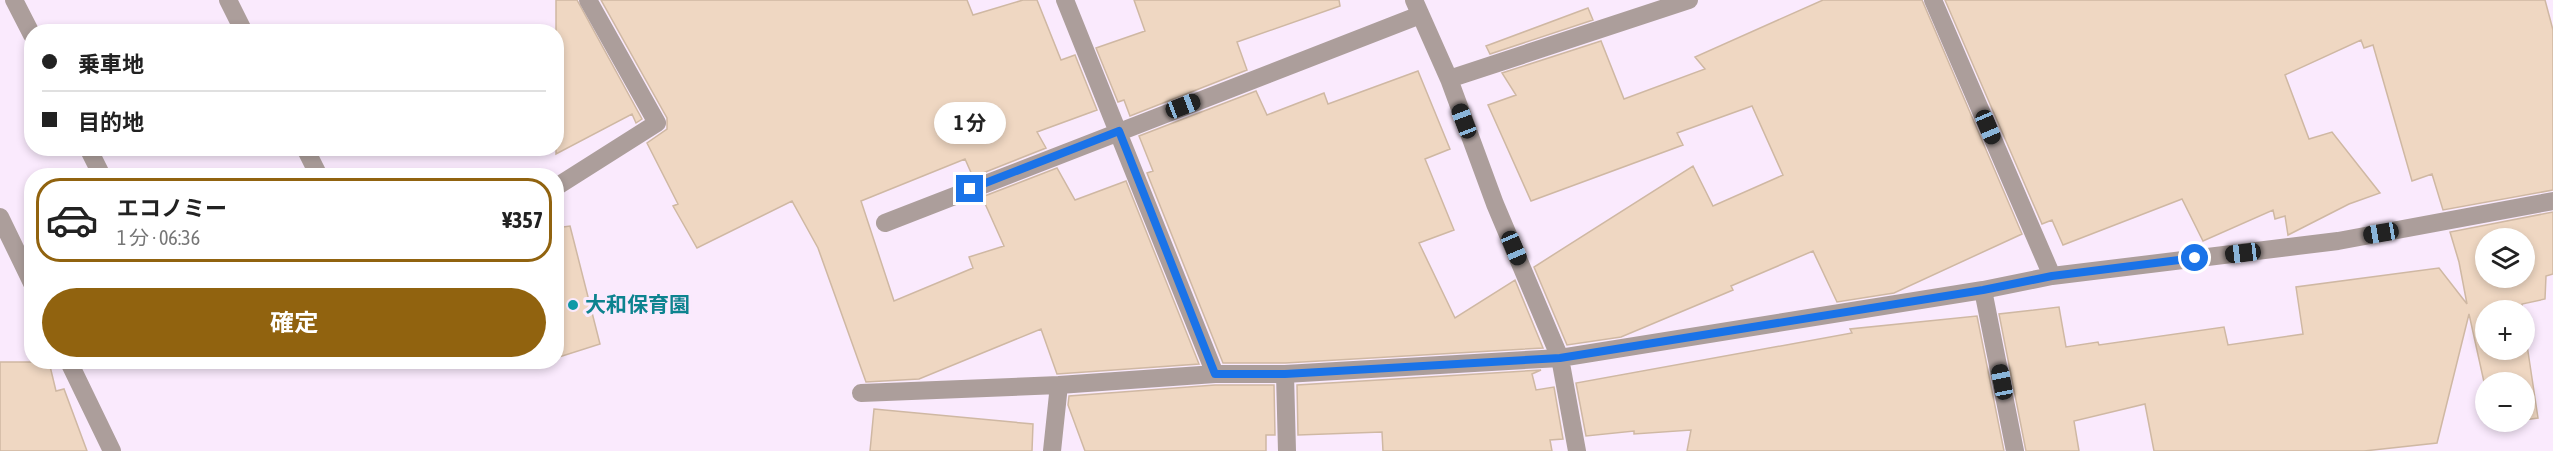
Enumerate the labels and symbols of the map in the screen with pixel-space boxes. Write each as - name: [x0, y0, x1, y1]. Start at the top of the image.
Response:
- car: [1163, 91, 1203, 121]
- car: [1449, 101, 1479, 141]
- callout: 1 分: [934, 102, 1006, 144]
- car: [1973, 107, 2003, 147]
- route end: [956, 175, 983, 202]
- car: [2362, 221, 2400, 245]
- car: [1499, 228, 1529, 268]
- car: [2224, 242, 2262, 264]
- route start: [2181, 244, 2208, 271]
- place label: 大和保育園: [585, 292, 690, 316]
- marker: 大和保育園: [566, 298, 580, 312]
- car: [1990, 363, 2014, 401]

